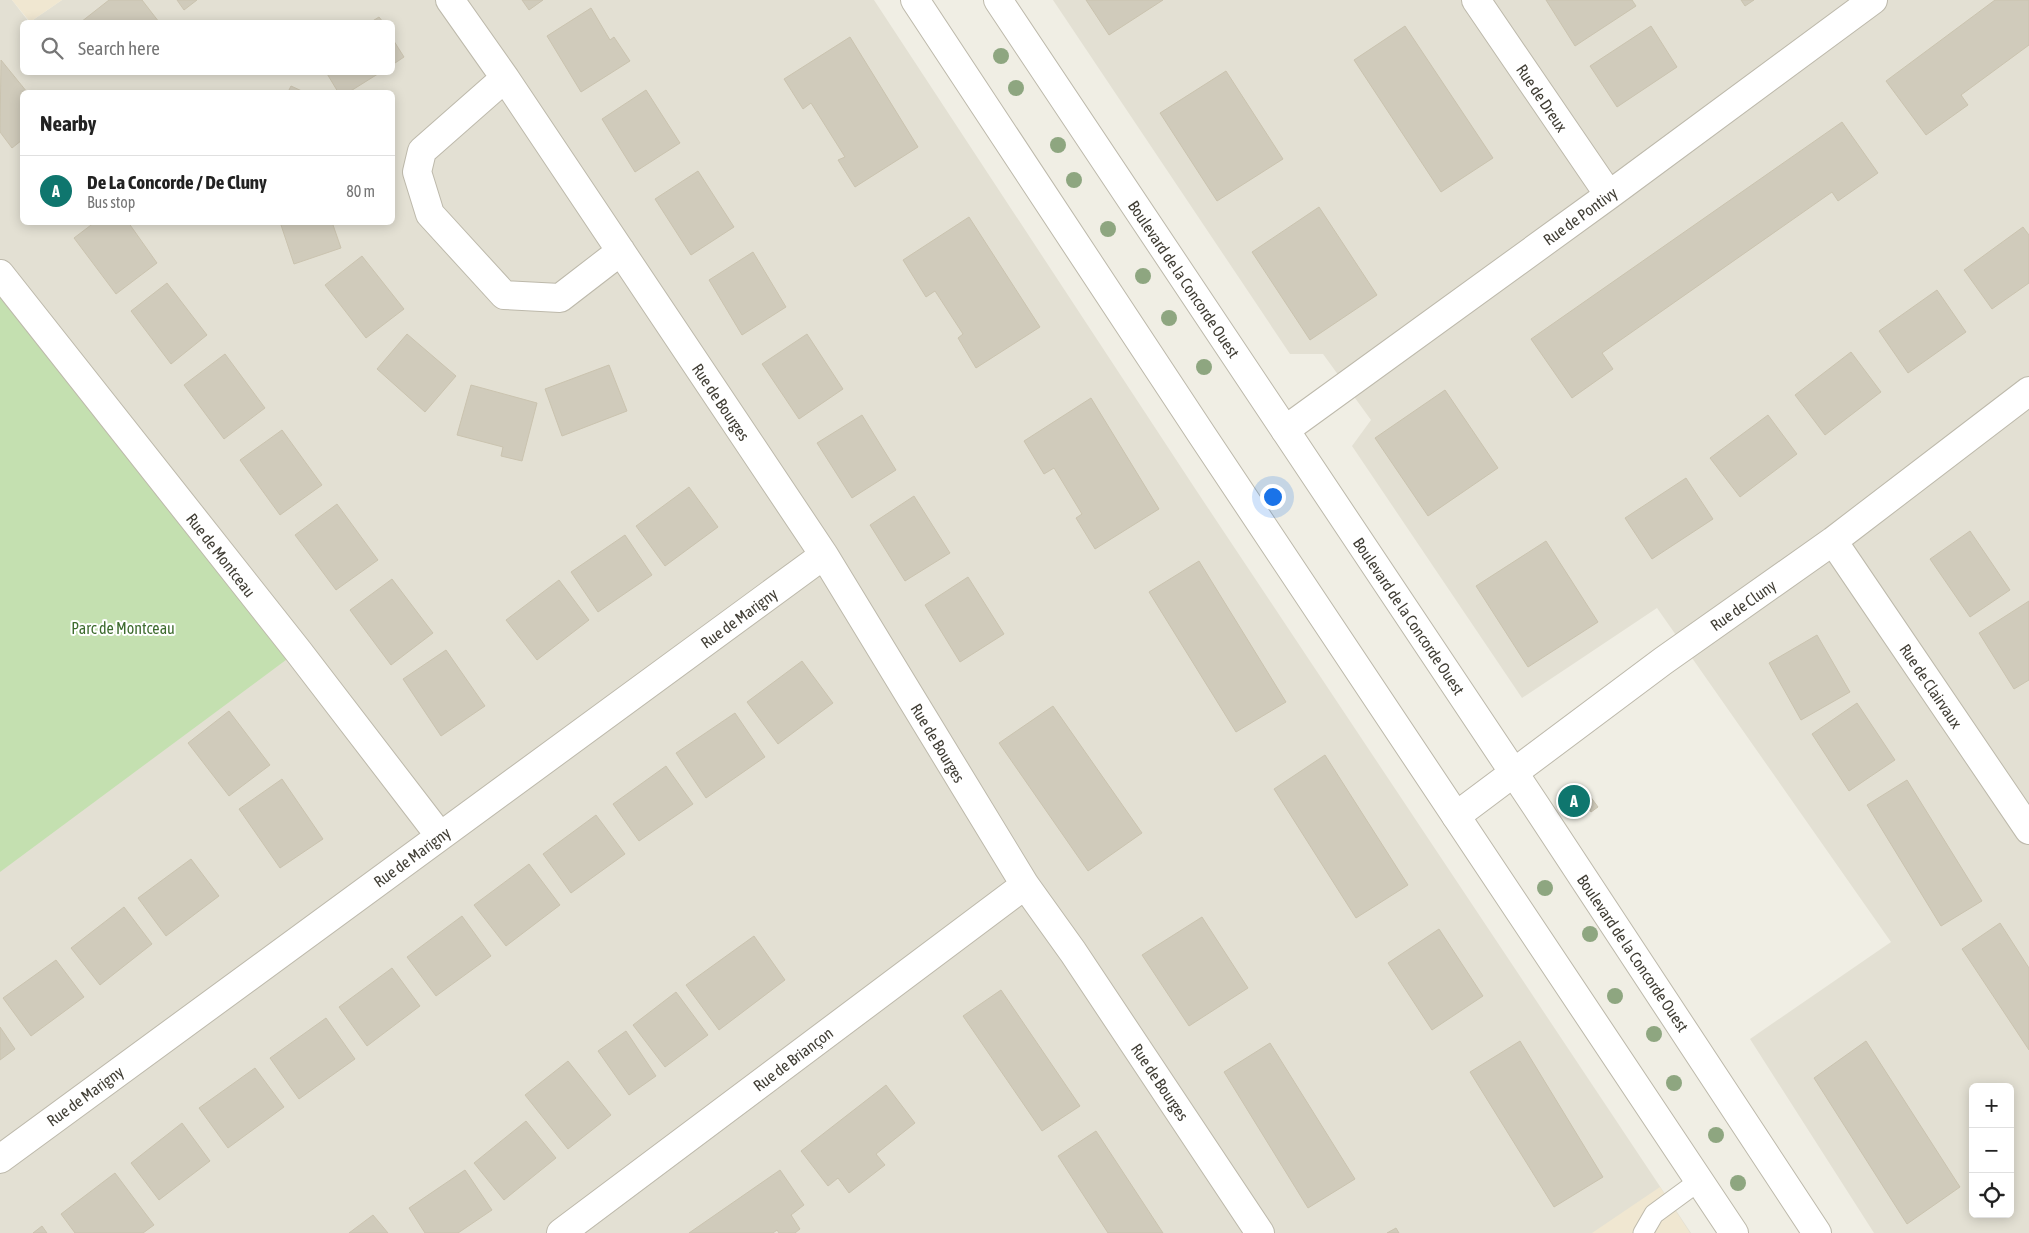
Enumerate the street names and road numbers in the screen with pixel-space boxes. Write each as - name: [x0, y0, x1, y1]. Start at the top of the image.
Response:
- street label: Rue de Dreux: [1513, 61, 1571, 136]
- street label: Rue de Pontivy: [1540, 183, 1621, 250]
- street label: Boulevard de la Concorde Ouest: [1125, 197, 1244, 361]
- street label: Rue de Bourges: [688, 360, 753, 445]
- street label: Rue de Montceau: [183, 510, 259, 600]
- street label: Boulevard de la Concorde Ouest: [1350, 534, 1469, 698]
- street label: Rue de Cluny: [1707, 576, 1780, 635]
- street label: Rue de Marigny: [697, 584, 782, 653]
- street label: Rue de Clairvaux: [1896, 641, 1966, 732]
- street label: Rue de Bourges: [907, 700, 969, 786]
- street label: Rue de Marigny: [370, 823, 455, 892]
- street label: Boulevard de la Concorde Ouest: [1574, 871, 1693, 1035]
- street label: Rue de Briançon: [750, 1023, 837, 1095]
- street label: Rue de Bourges: [1127, 1040, 1192, 1125]
- street label: Rue de Marigny: [43, 1062, 128, 1131]

